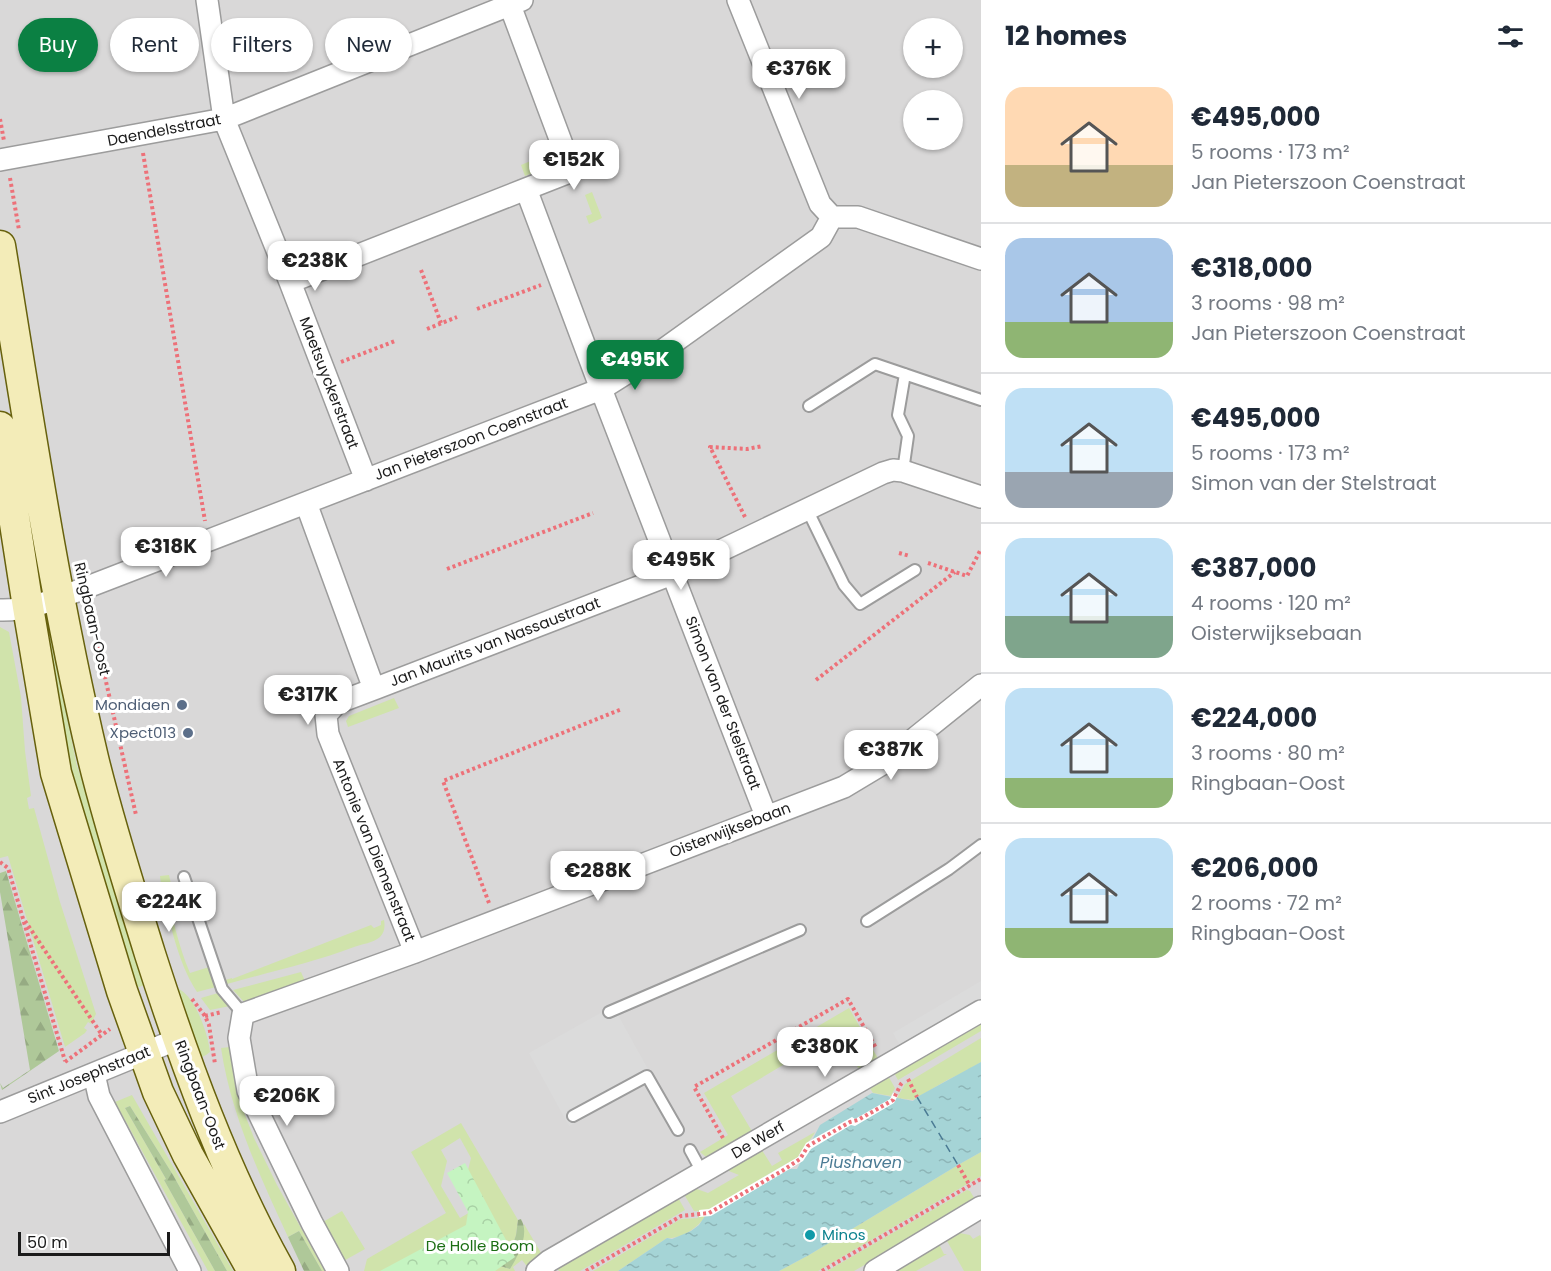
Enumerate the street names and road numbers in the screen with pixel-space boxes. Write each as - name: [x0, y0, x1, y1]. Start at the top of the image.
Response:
- street label: Daendelsstraat: [105, 108, 222, 151]
- street label: Maetsuyckerstraat: [295, 314, 364, 452]
- street label: Jan Pieterszoon Coenstraat: [371, 392, 571, 485]
- street label: Ringbaan-Oost: [69, 560, 116, 678]
- street label: Jan Maurits van Nassaustraat: [387, 592, 603, 691]
- street label: Simon van der Stelstraat: [681, 613, 766, 793]
- street label: Antonie van Diemenstraat: [328, 755, 421, 945]
- street label: Oisterwijksebaan: [666, 797, 793, 862]
- street label: Ringbaan-Oost: [170, 1037, 231, 1153]
- street label: Sint Josephstraat: [24, 1040, 153, 1109]
- street label: De Werf: [727, 1116, 788, 1163]

